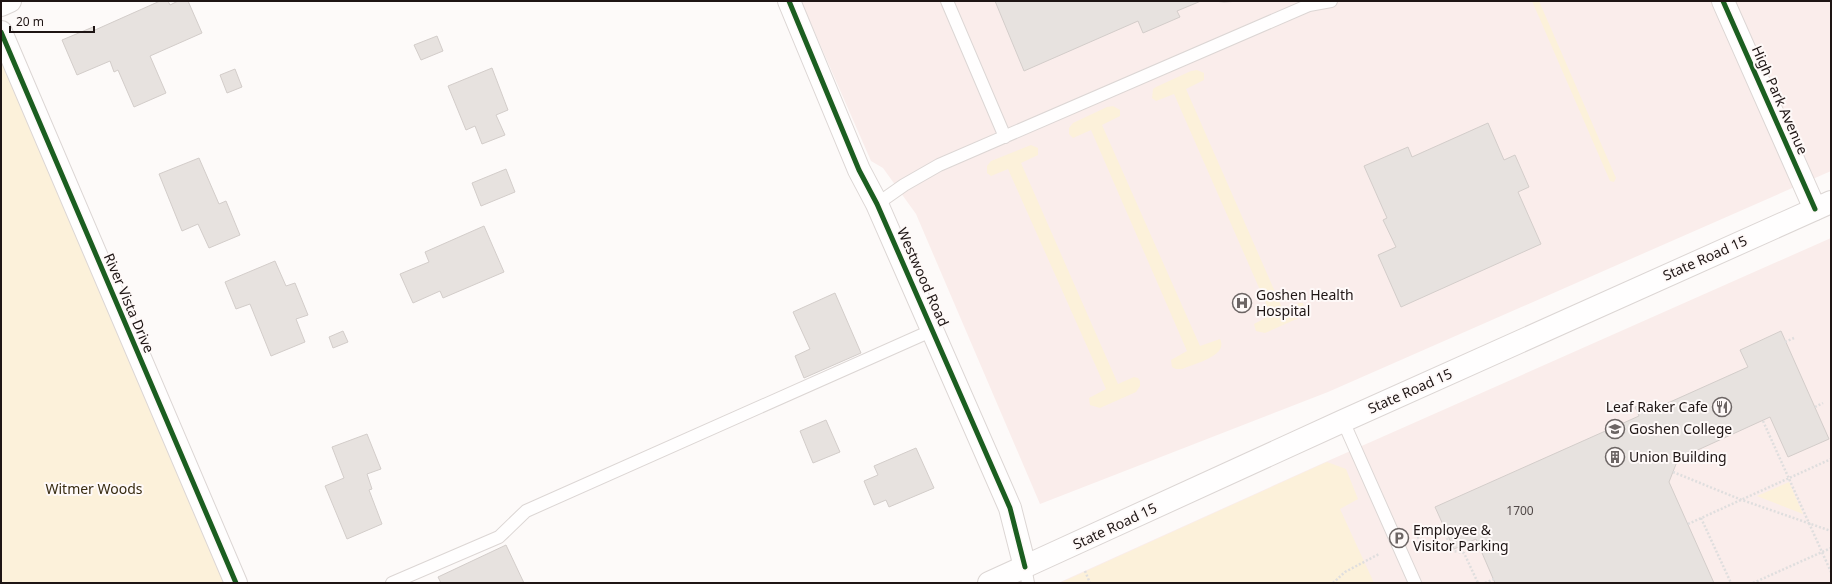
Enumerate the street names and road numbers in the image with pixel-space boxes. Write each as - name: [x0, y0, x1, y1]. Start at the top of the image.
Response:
- street label: High Park Avenue: [1748, 42, 1813, 157]
- street label: Westwood Road: [893, 224, 954, 329]
- street label: State Road 15: [1660, 230, 1750, 285]
- street label: River Vista Drive: [100, 250, 159, 356]
- street label: State Road 15: [1365, 363, 1455, 418]
- street label: State Road 15: [1070, 498, 1160, 553]

